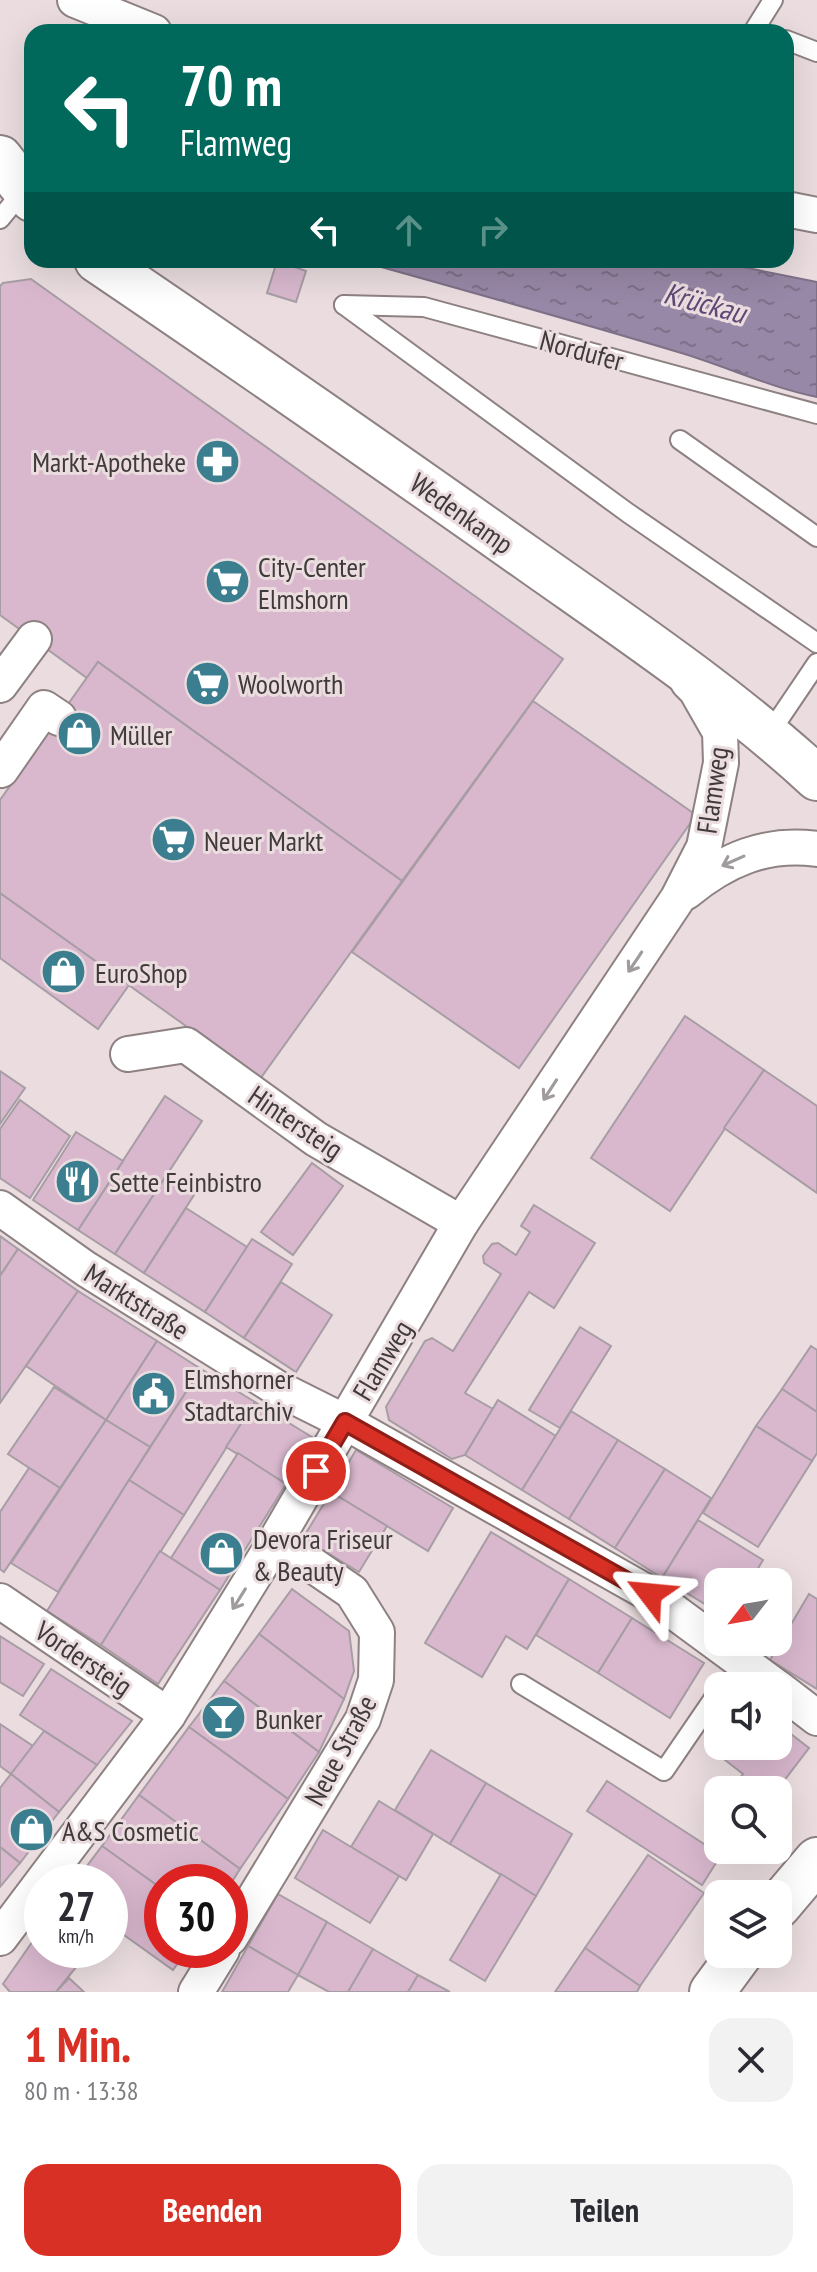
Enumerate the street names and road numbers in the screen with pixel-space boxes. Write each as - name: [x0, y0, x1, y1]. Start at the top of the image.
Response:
- street label: Nordufer: [536, 321, 628, 379]
- street label: Wedenkamp: [403, 464, 521, 562]
- street label: Flamweg: [688, 744, 736, 836]
- street label: Hintersteig: [241, 1077, 351, 1167]
- street label: Marktstraße: [78, 1254, 196, 1348]
- street label: Flamweg: [344, 1313, 420, 1407]
- street label: Vordersteig: [27, 1612, 140, 1704]
- street label: Neue Straße: [295, 1688, 385, 1812]

